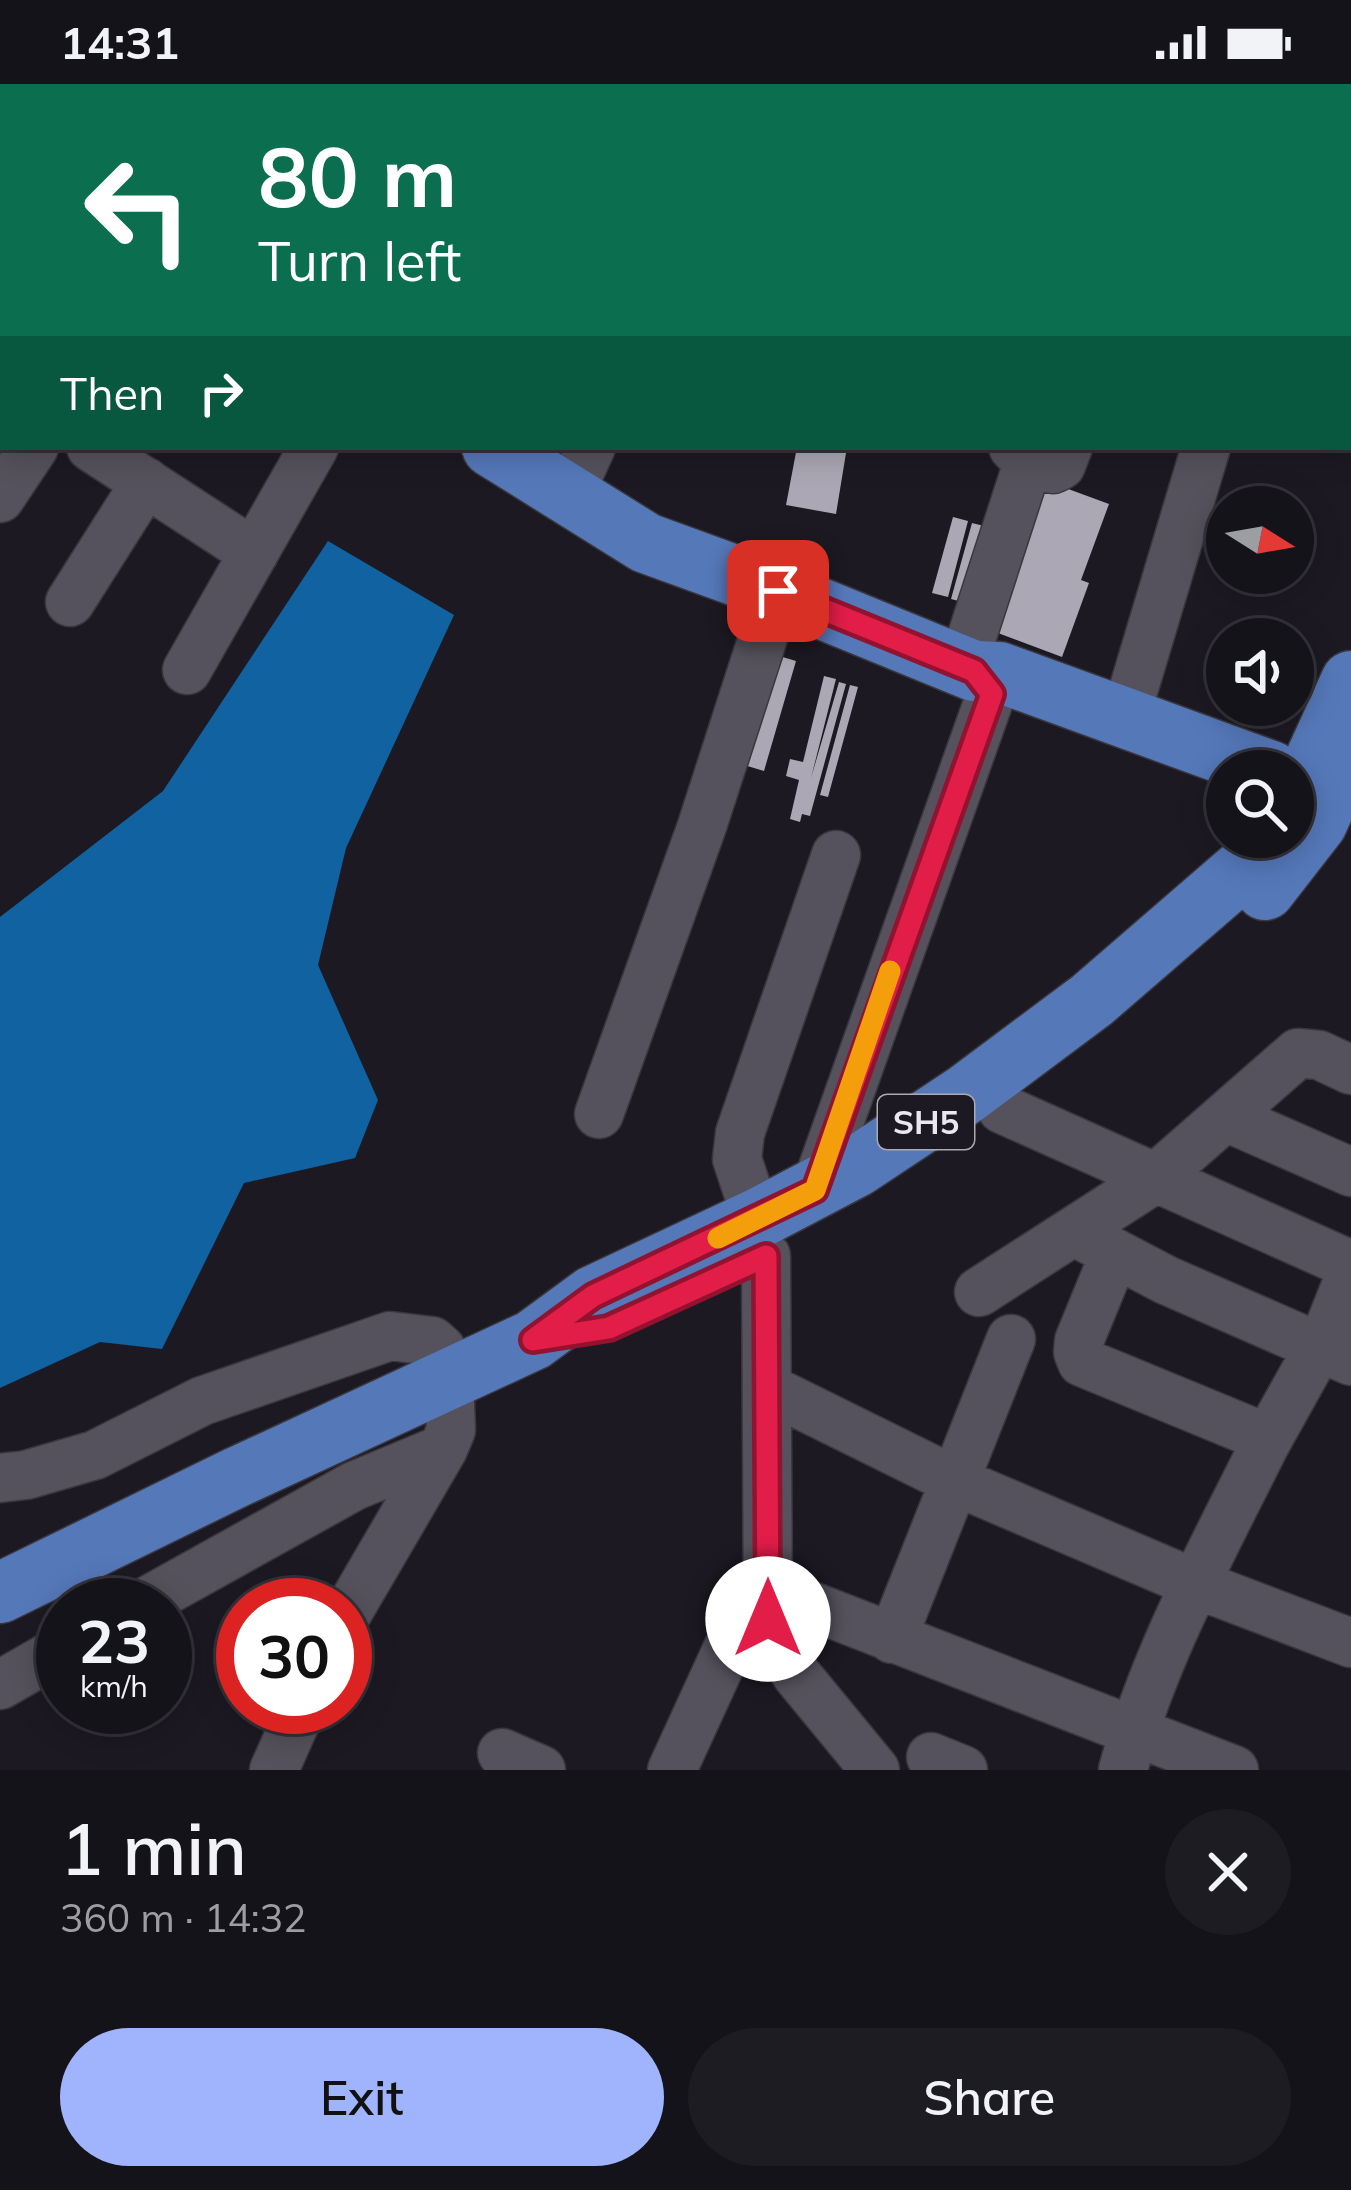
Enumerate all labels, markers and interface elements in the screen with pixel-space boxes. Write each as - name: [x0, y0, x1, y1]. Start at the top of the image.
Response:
- text: 14:31: [60, 14, 179, 70]
- text: 80 m: [258, 123, 457, 228]
- icon: left: [60, 132, 216, 288]
- text: Turn left: [258, 227, 461, 295]
- icon: right: [188, 360, 254, 426]
- text: Then: [60, 365, 164, 421]
- north arrow: [1206, 486, 1314, 594]
- map controls: [1206, 486, 1314, 858]
- pin: [727, 540, 829, 642]
- icon: arrive: [745, 558, 811, 624]
- button: sound: [1206, 618, 1314, 726]
- button: search: [1206, 750, 1314, 858]
- road number: SH5: [878, 1095, 974, 1149]
- position arrow: [705, 1556, 831, 1682]
- speed limit sign: 30: [216, 1578, 372, 1734]
- text: 23: [78, 1603, 150, 1678]
- text: km/h: [80, 1667, 148, 1705]
- text: 1 min: [60, 1803, 247, 1893]
- button: close: [1165, 1809, 1291, 1935]
- text: 360 m · 14:32: [60, 1893, 306, 1942]
- button: Exit: [60, 2028, 664, 2166]
- button: Share: [688, 2028, 1291, 2166]

